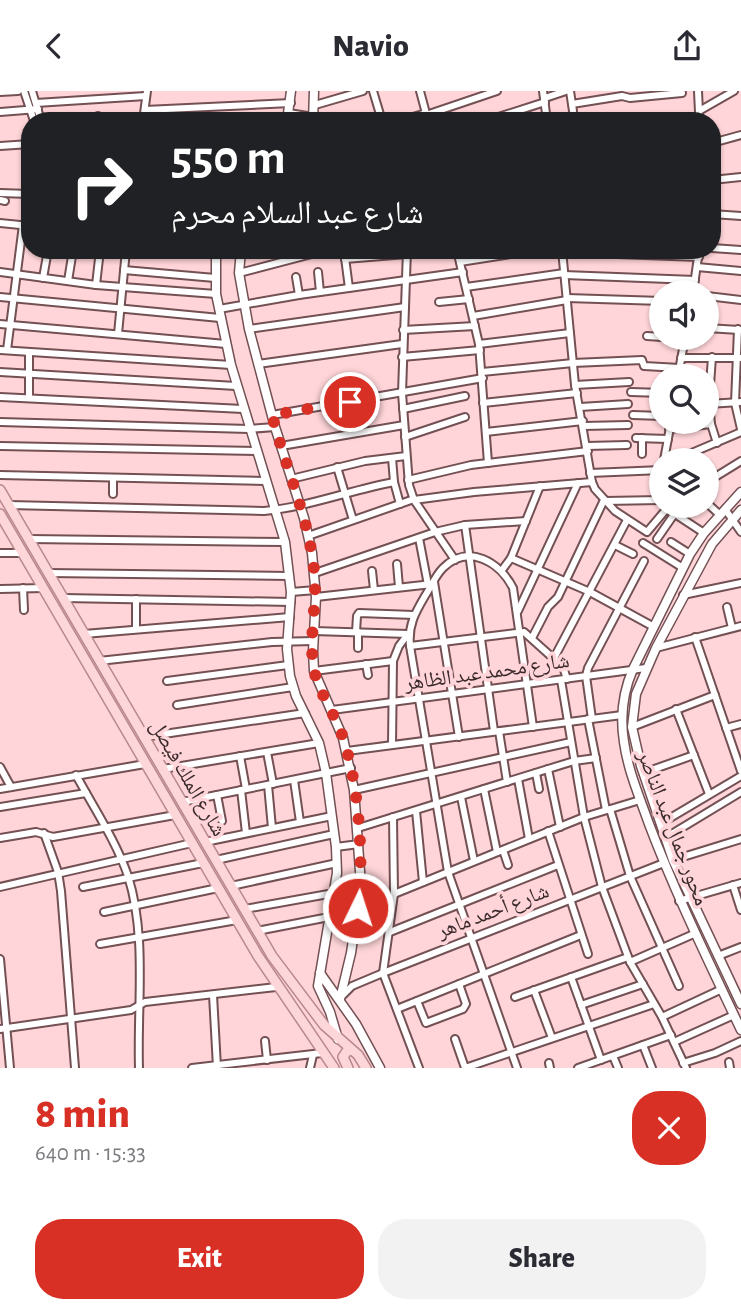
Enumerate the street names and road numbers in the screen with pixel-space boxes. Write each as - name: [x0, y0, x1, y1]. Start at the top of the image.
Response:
- street label: شارع محمد عبد الظاهر: [402, 650, 571, 696]
- street label: شارع الملك فيصل: [144, 716, 230, 841]
- street label: محور جمال عبد الناصر: [632, 747, 712, 909]
- street label: شارع أحمد ماهر: [432, 878, 553, 944]

